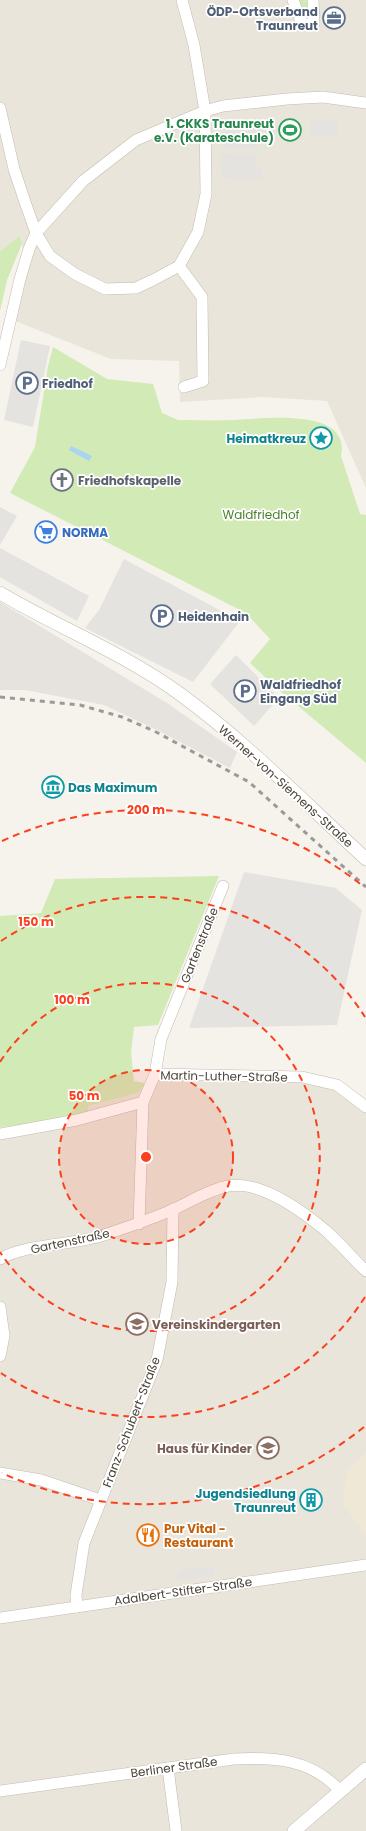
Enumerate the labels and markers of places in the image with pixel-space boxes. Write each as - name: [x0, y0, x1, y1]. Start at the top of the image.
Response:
- place label: ÖDP-Ortsverband Traunreut: [207, 3, 318, 34]
- office icon: ÖDP-Ortsverband Traunreut: [321, 5, 347, 31]
- place label: 1. CKKS Traunreut e.V. (Karateschule): [154, 115, 274, 146]
- sports icon: 1. CKKS Traunreut e.V. (Karateschule): [277, 117, 303, 143]
- parking icon: Friedhof: [14, 370, 40, 396]
- place label: Friedhof: [42, 375, 94, 392]
- place icon: Heimatkreuz: [308, 425, 334, 451]
- place label: Heimatkreuz: [227, 430, 306, 447]
- church icon: Friedhofskapelle: [49, 467, 75, 493]
- place label: Friedhofskapelle: [78, 472, 182, 489]
- supermarket icon: NORMA: [33, 519, 59, 545]
- place label: NORMA: [62, 524, 108, 541]
- parking icon: Heidenhain: [149, 603, 175, 629]
- place label: Heidenhain: [178, 608, 249, 625]
- place label: Waldfriedhof Eingang Süd: [260, 676, 342, 707]
- parking icon: Waldfriedhof Eingang Süd: [232, 678, 258, 704]
- museum icon: Das Maximum: [40, 774, 66, 800]
- place label: Das Maximum: [68, 779, 158, 796]
- centre of rings: [139, 1150, 153, 1164]
- school or university icon: Vereinskindergarten: [124, 1311, 150, 1337]
- place label: Vereinskindergarten: [152, 1316, 281, 1333]
- school or university icon: Haus für Kinder: [255, 1435, 281, 1461]
- place label: Haus für Kinder: [157, 1440, 252, 1457]
- place label: Jugendsiedlung Traunreut: [196, 1485, 296, 1516]
- building icon: Jugendsiedlung Traunreut: [298, 1487, 324, 1513]
- place label: Pur Vital - Restaurant: [164, 1520, 233, 1551]
- restaurant icon: Pur Vital - Restaurant: [135, 1522, 161, 1548]

